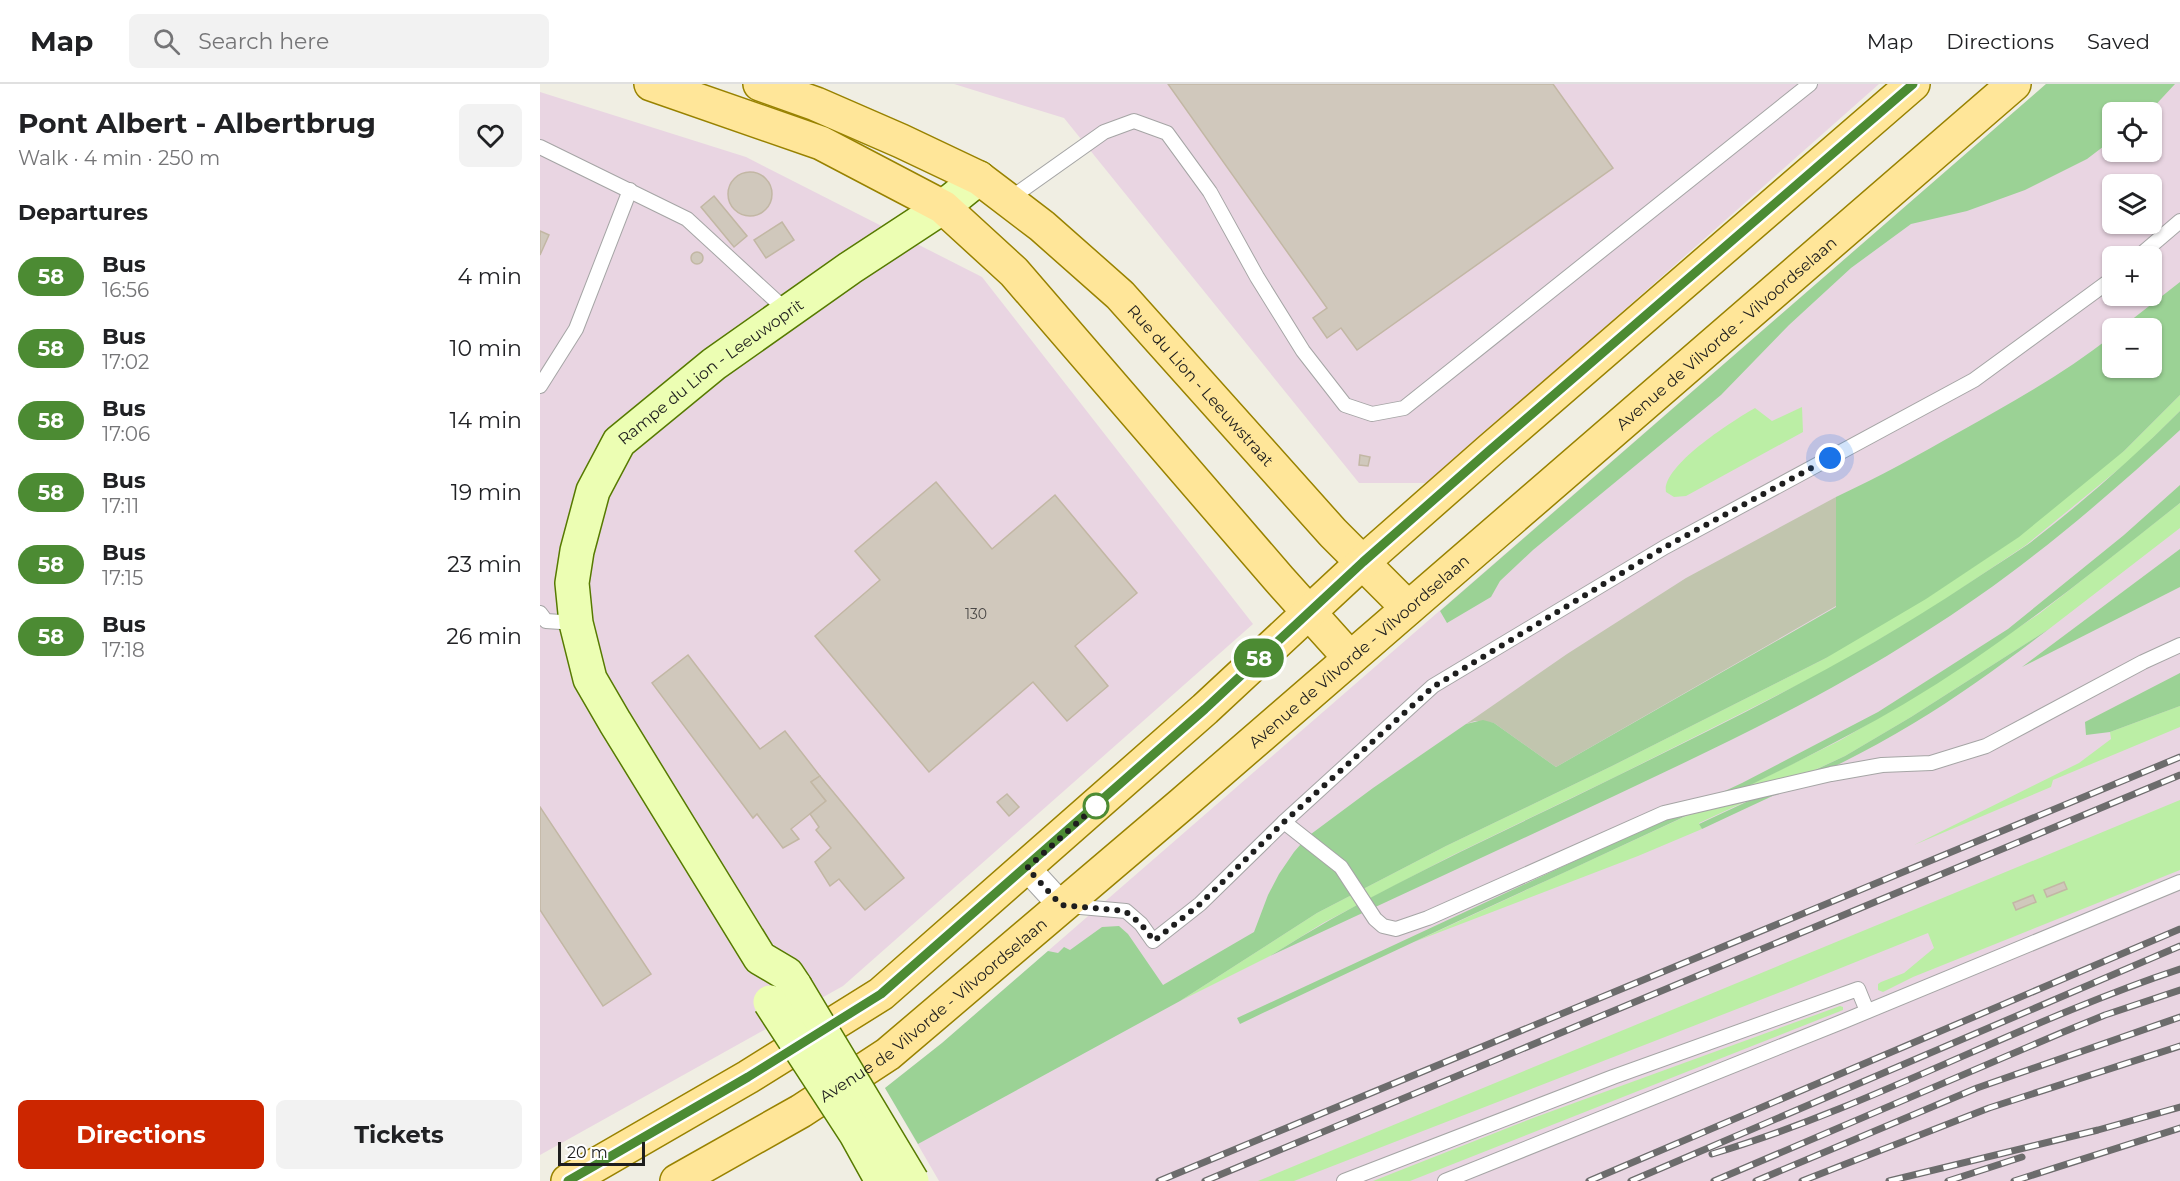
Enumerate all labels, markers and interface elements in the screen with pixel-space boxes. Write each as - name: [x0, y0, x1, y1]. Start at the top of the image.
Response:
- search box: [129, 14, 549, 68]
- text: Map: [30, 24, 93, 58]
- icon: search: [150, 25, 183, 58]
- text: Search here: [198, 28, 329, 55]
- text: Map: [1867, 29, 1913, 54]
- text: Directions: [1946, 29, 2054, 54]
- text: Saved: [2087, 29, 2150, 54]
- map controls: [2102, 102, 2162, 378]
- button: locate: [2102, 102, 2162, 162]
- button: heart: [459, 104, 522, 167]
- text: Pont Albert - Albertbrug: [18, 106, 376, 140]
- text: Walk · 4 min · 250 m: [18, 146, 220, 170]
- button: layers: [2102, 174, 2162, 234]
- text: Departures: [18, 199, 148, 226]
- street label: Avenue de Vilvorde - Vilvoordselaan: [1612, 233, 1840, 434]
- button: +: [2102, 246, 2162, 306]
- text: Bus: [102, 251, 146, 278]
- text: 4 min: [458, 263, 522, 290]
- text: 58: [38, 264, 64, 289]
- text: 16:56: [102, 278, 149, 302]
- street label: Rampe du Lion - Leeuwoprit: [614, 294, 807, 449]
- street label: Rue du Lion - Leeuwstraat: [1124, 301, 1278, 470]
- button: −: [2102, 318, 2162, 378]
- text: Bus: [102, 323, 146, 350]
- text: 10 min: [450, 335, 522, 362]
- text: 58: [38, 336, 64, 361]
- text: 17:02: [102, 350, 149, 374]
- text: Bus: [102, 395, 146, 422]
- text: 14 min: [450, 407, 522, 434]
- text: 58: [38, 408, 64, 433]
- text: 17:06: [102, 422, 150, 446]
- your location: [1815, 443, 1845, 473]
- text: Bus: [102, 467, 146, 494]
- text: 19 min: [451, 479, 522, 506]
- text: 58: [38, 480, 64, 505]
- text: 17:11: [102, 494, 139, 518]
- text: Bus: [102, 539, 146, 566]
- text: 23 min: [447, 551, 522, 578]
- street label: Avenue de Vilvorde - Vilvoordselaan: [1245, 551, 1473, 752]
- text: 58: [38, 552, 64, 577]
- text: 17:15: [102, 566, 143, 590]
- house number: 130: [965, 605, 987, 623]
- text: Bus: [102, 611, 146, 638]
- text: 26 min: [446, 623, 522, 650]
- text: 58: [38, 624, 64, 649]
- text: 17:18: [102, 638, 145, 662]
- line badge: 58: [1232, 638, 1286, 678]
- text: 58: [1246, 646, 1272, 671]
- unlabelled marker: [1083, 793, 1109, 819]
- street label: Avenue de Vilvorde - Vilvoordselaan: [816, 914, 1051, 1106]
- button: Directions: [18, 1100, 264, 1169]
- button: Tickets: [276, 1100, 522, 1169]
- scale bar: [558, 1139, 645, 1166]
- text: 20 m: [567, 1143, 608, 1162]

